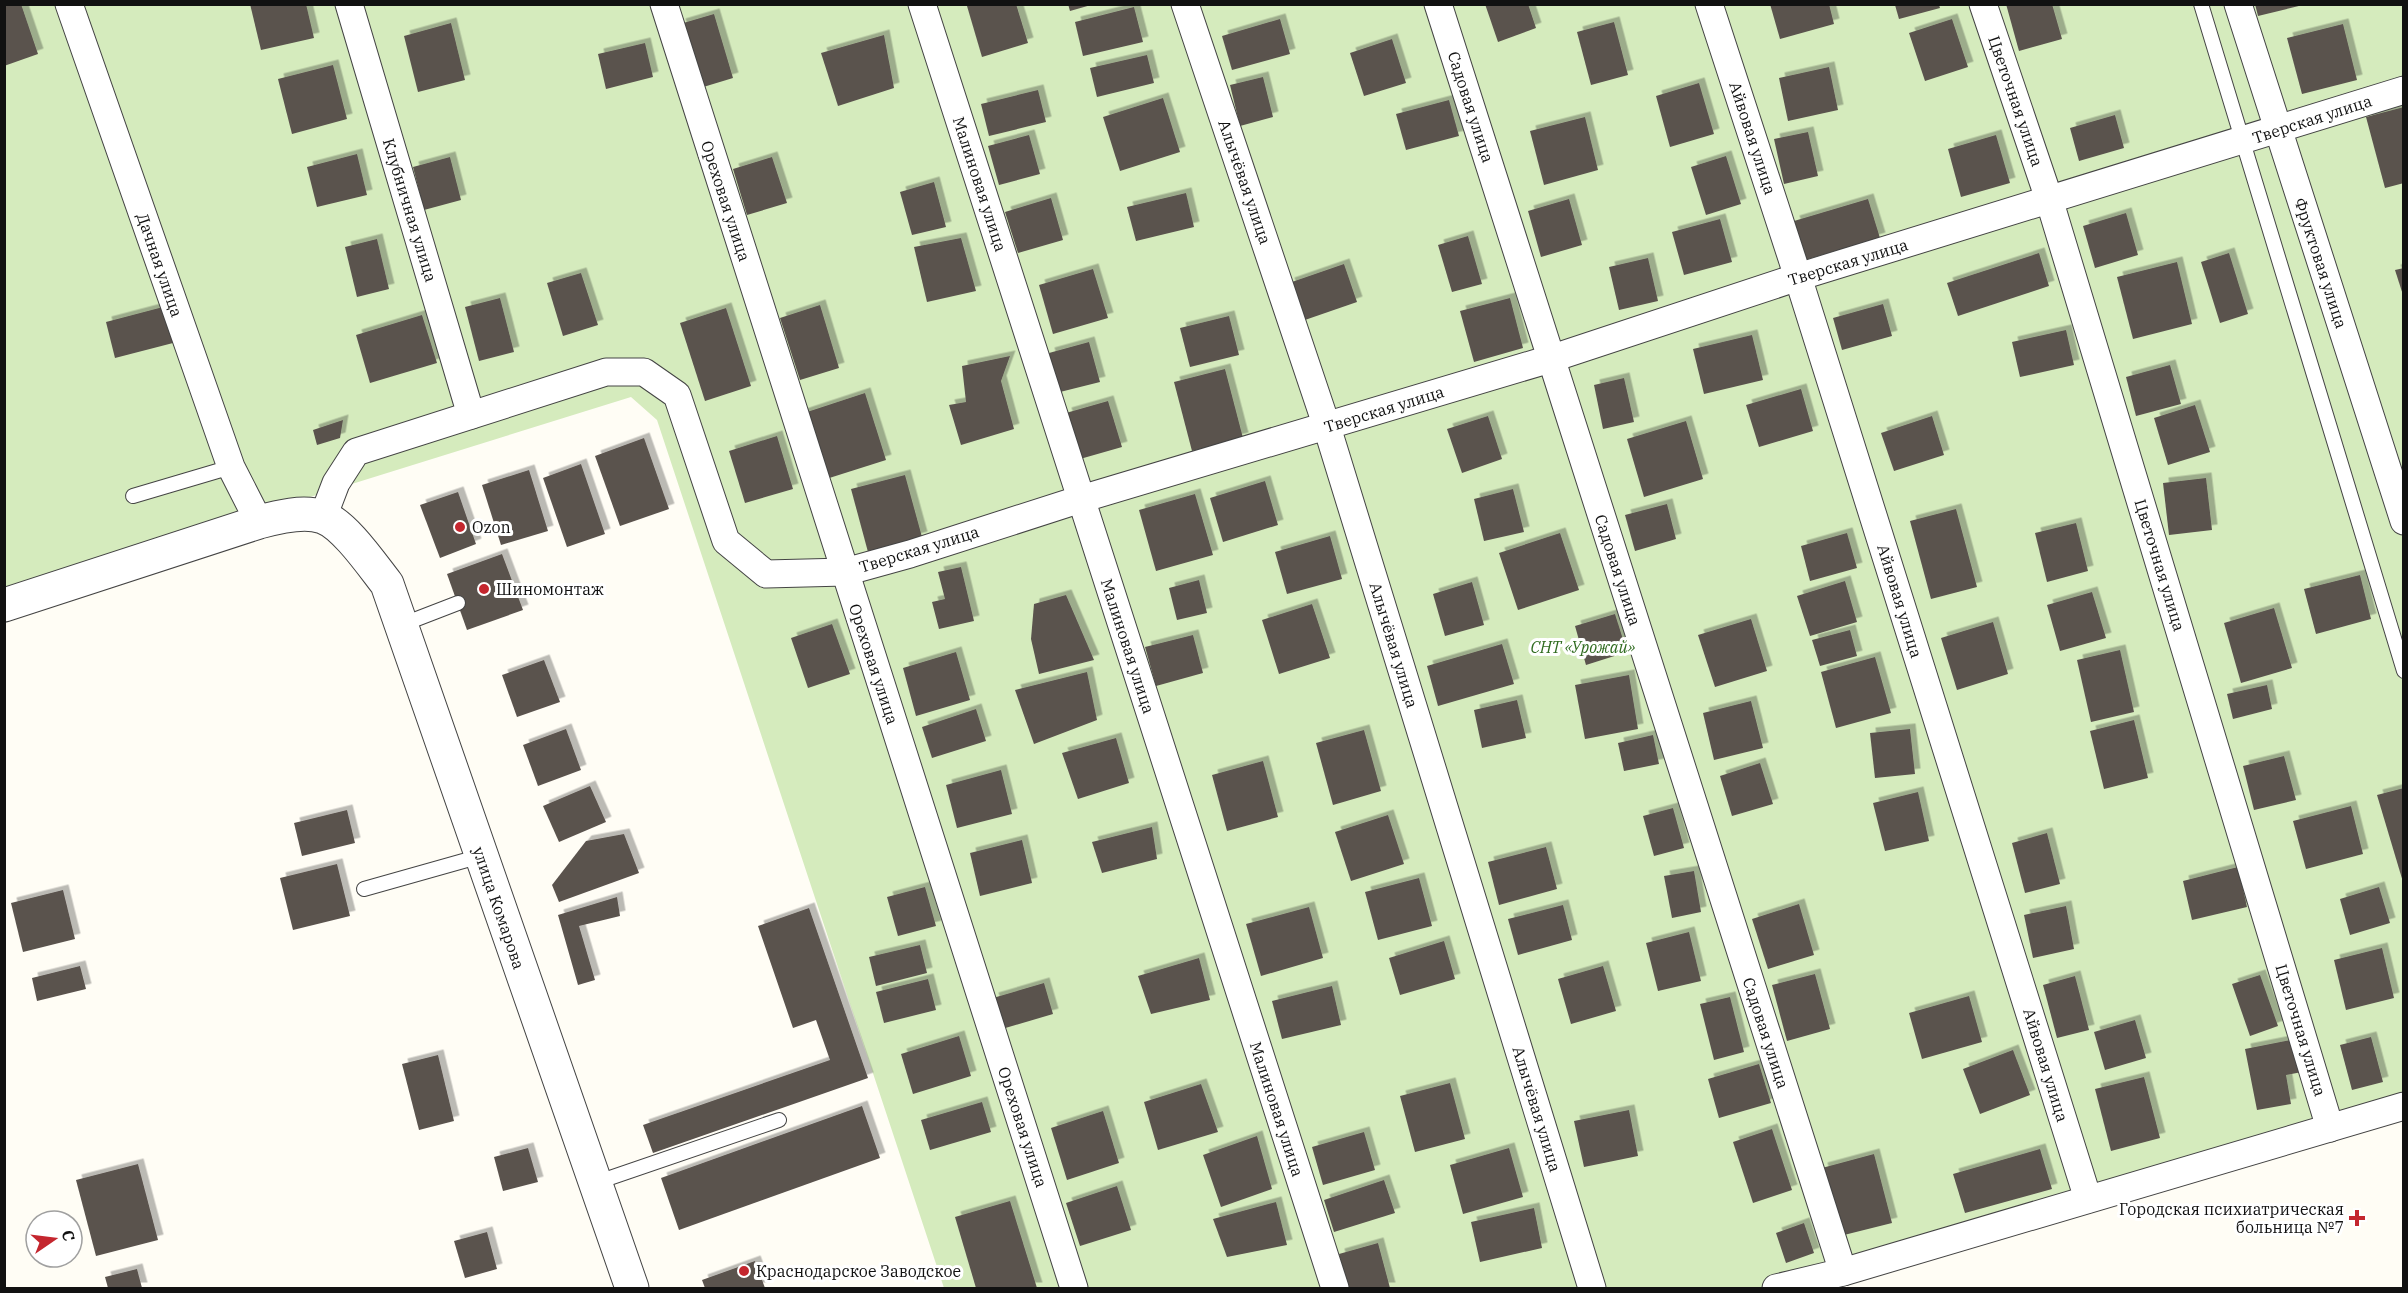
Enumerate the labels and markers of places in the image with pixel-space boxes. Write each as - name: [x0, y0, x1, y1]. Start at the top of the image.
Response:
- place label: Ozon: [472, 517, 511, 537]
- marker: Ozon: [453, 520, 467, 534]
- place label: Шиномонтаж: [496, 579, 604, 599]
- marker: Шиномонтаж: [477, 582, 491, 596]
- place label: Городская психиатрическая больница №7: [2119, 1199, 2344, 1237]
- marker: Городская психиатрическая больница №7: [2348, 1209, 2366, 1227]
- place label: Краснодарское Заводское: [756, 1261, 961, 1281]
- marker: Краснодарское Заводское: [737, 1264, 751, 1278]

